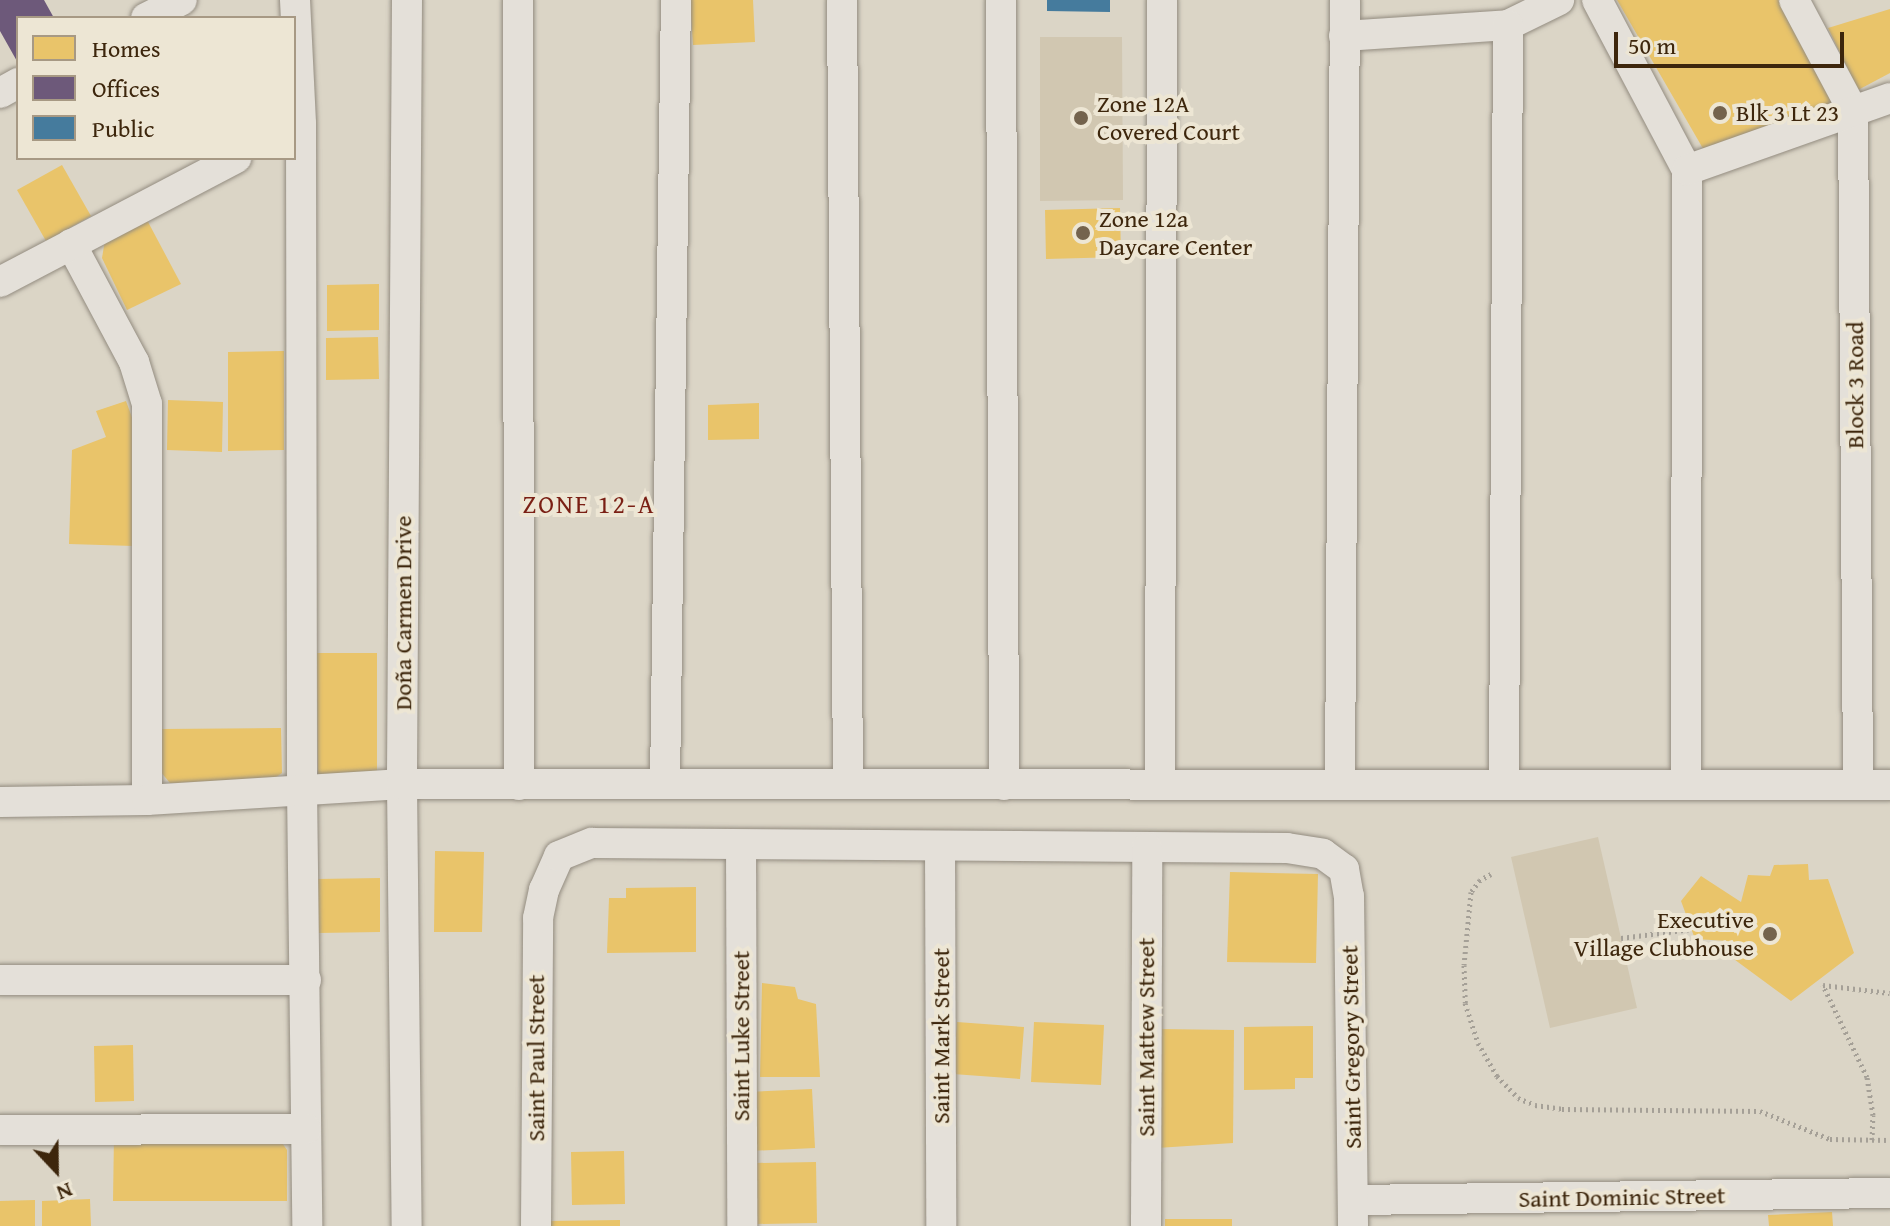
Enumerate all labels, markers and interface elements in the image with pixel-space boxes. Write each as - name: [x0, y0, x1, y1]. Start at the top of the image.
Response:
- legend: [16, 16, 296, 160]
- scale bar: [1618, 16, 1848, 66]
- text: 50 m: [1628, 28, 1676, 63]
- text: Homes: [92, 31, 161, 66]
- text: Offices: [92, 71, 160, 106]
- place label: Zone 12A Covered Court: [1097, 90, 1240, 146]
- place label: Blk 3 Lt 23: [1736, 99, 1839, 127]
- marker: Blk 3 Lt 23: [1711, 104, 1729, 122]
- marker: Zone 12A Covered Court: [1072, 109, 1090, 127]
- text: Public: [92, 111, 154, 146]
- place label: Zone 12a Daycare Center: [1099, 205, 1252, 261]
- marker: Zone 12a Daycare Center: [1074, 224, 1092, 242]
- street label: Block 3 Road: [1841, 321, 1869, 449]
- district label: ZONE 12-A: [522, 488, 656, 520]
- street label: Doña Carmen Drive: [389, 516, 417, 710]
- place label: Executive Village Clubhouse: [1574, 906, 1754, 962]
- marker: Executive Village Clubhouse: [1761, 925, 1779, 943]
- street label: Saint Mattew Street: [1132, 937, 1160, 1137]
- street label: Saint Gregory Street: [1335, 945, 1367, 1149]
- street label: Saint Mark Street: [927, 948, 955, 1124]
- street label: Saint Luke Street: [727, 951, 755, 1121]
- street label: Saint Paul Street: [522, 974, 550, 1142]
- north arrow: [16, 1130, 96, 1210]
- text: N: [52, 1175, 78, 1210]
- street label: Saint Dominic Street: [1518, 1181, 1726, 1213]

